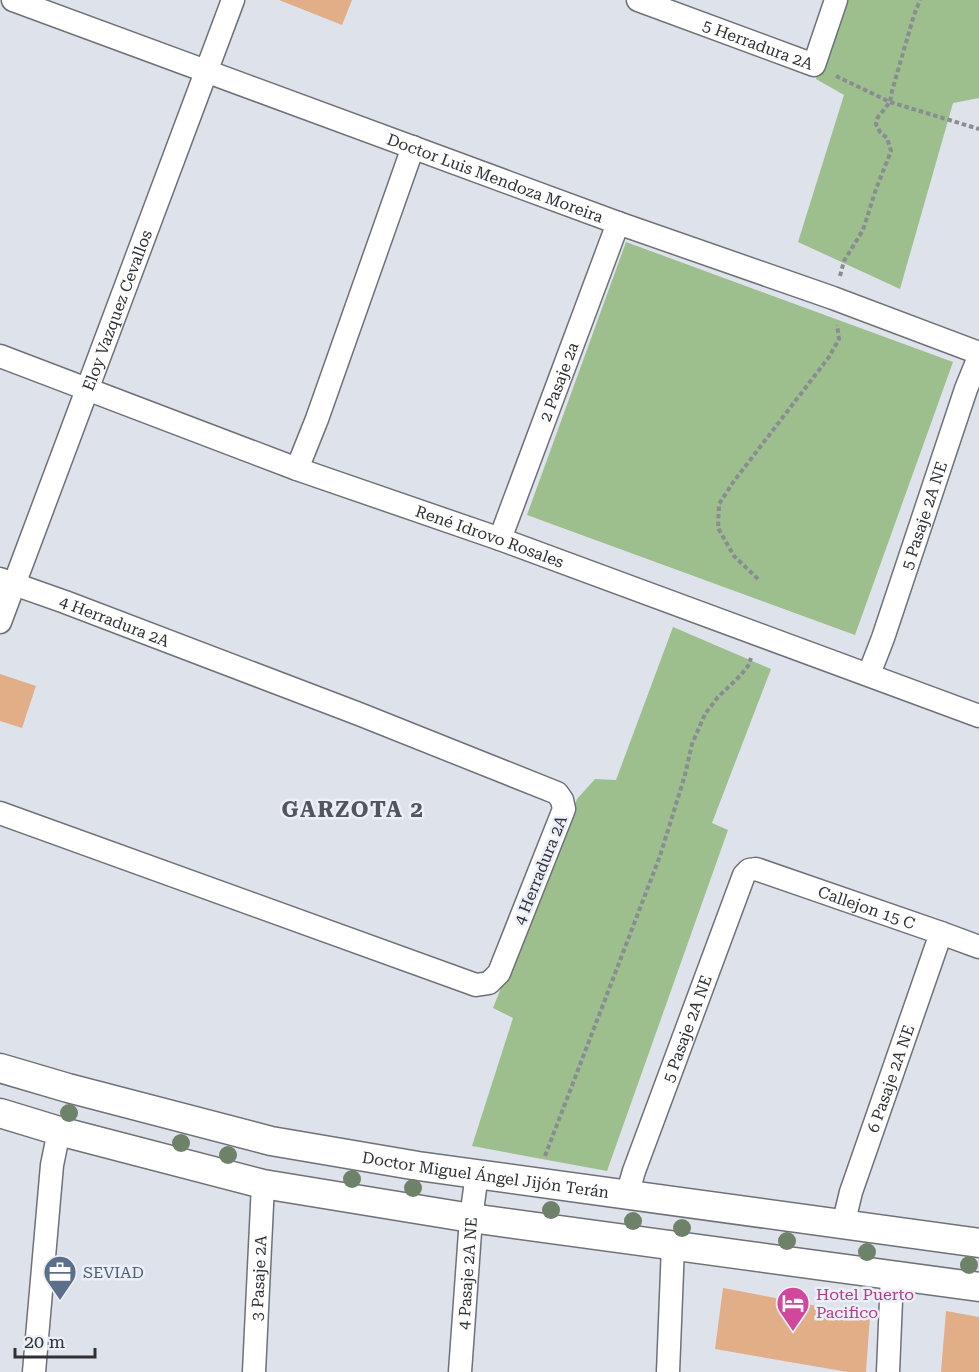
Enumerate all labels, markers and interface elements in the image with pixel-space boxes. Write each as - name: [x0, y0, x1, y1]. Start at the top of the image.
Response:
- street label: 5 Herradura 2A: [700, 16, 816, 74]
- street label: Doctor Luis Mendoza Moreira: [384, 130, 606, 227]
- street label: Eloy Vazquez Cevallos: [79, 227, 156, 393]
- street label: 2 Pasaje 2a: [536, 339, 583, 424]
- street label: 5 Pasaje 2A NE: [898, 459, 951, 572]
- street label: René Idrovo Rosales: [413, 502, 567, 572]
- street label: 4 Herradura 2A: [57, 592, 173, 651]
- district label: GARZOTA 2: [282, 797, 424, 822]
- street label: 4 Herradura 2A: [510, 812, 571, 928]
- street label: Callejon 15 C: [815, 882, 917, 933]
- street label: 5 Pasaje 2A NE: [659, 973, 716, 1085]
- street label: 6 Pasaje 2A NE: [863, 1022, 918, 1135]
- street label: Doctor Miguel Ángel Jijón Terán: [361, 1148, 610, 1202]
- street label: 4 Pasaje 2A NE: [454, 1216, 481, 1330]
- street label: 3 Pasaje 2A: [247, 1234, 271, 1321]
- office icon: SEVIAD: [42, 1254, 78, 1301]
- place label: SEVIAD: [83, 1263, 144, 1282]
- hotel icon: Hotel Puerto Pacifico: [775, 1285, 811, 1332]
- place label: Hotel Puerto Pacifico: [816, 1285, 914, 1322]
- scale bar: [15, 1321, 94, 1359]
- text: 20 m: [24, 1331, 65, 1352]

